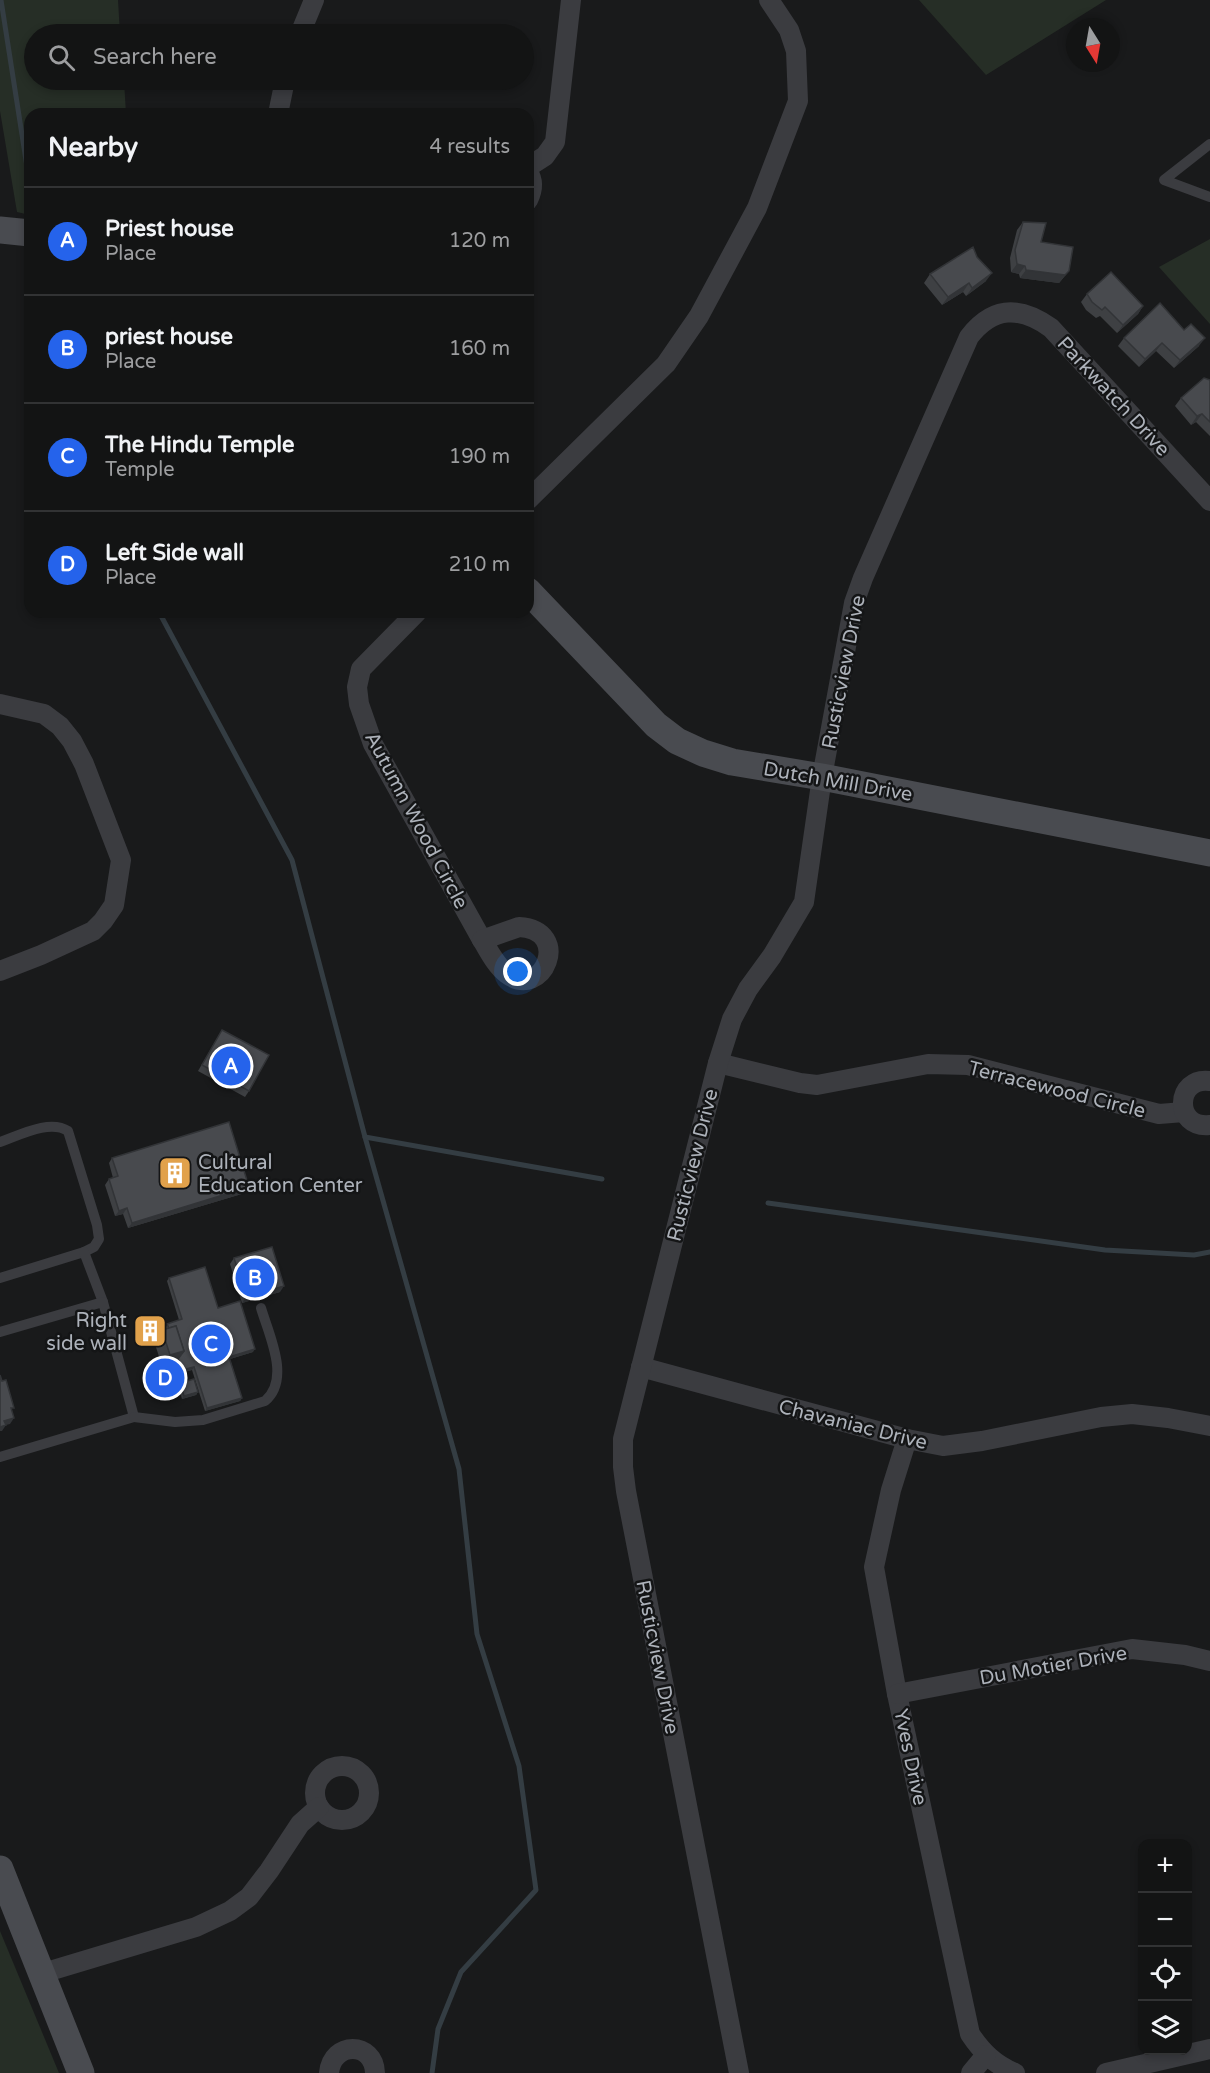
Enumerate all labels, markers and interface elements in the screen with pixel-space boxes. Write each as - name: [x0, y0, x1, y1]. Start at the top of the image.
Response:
- north arrow: [1066, 18, 1120, 72]
- search box: [24, 24, 534, 90]
- icon: search: [45, 41, 78, 74]
- text: Search here: [93, 44, 217, 70]
- text: Nearby: [48, 132, 138, 163]
- text: 4 results: [430, 135, 510, 159]
- text: Priest house: [105, 216, 234, 242]
- text: A: [60, 229, 75, 253]
- text: 120 m: [449, 229, 510, 253]
- text: Place: [105, 242, 156, 266]
- text: priest house: [105, 324, 233, 350]
- street label: Parkwatch Drive: [1052, 332, 1175, 461]
- text: B: [61, 337, 74, 361]
- text: 160 m: [449, 337, 510, 361]
- text: Place: [105, 350, 156, 374]
- text: The Hindu Temple: [105, 432, 295, 458]
- text: C: [61, 445, 74, 469]
- text: 190 m: [449, 445, 510, 469]
- text: Temple: [105, 458, 175, 482]
- text: Left Side wall: [105, 540, 244, 566]
- text: D: [60, 553, 75, 577]
- text: 210 m: [449, 553, 510, 577]
- text: Place: [105, 566, 156, 590]
- street label: Rusticview Drive: [817, 593, 871, 751]
- street label: Autumn Wood Circle: [359, 728, 473, 913]
- street label: Dutch Mill Drive: [761, 757, 914, 807]
- your location: [503, 957, 532, 986]
- pin: A: [212, 1044, 250, 1088]
- street label: Terracewood Circle: [966, 1056, 1148, 1124]
- street label: Rusticview Drive: [662, 1086, 724, 1244]
- place label: Cultural Education Center: [198, 1151, 363, 1198]
- building icon: Cultural Education Center: [157, 1155, 193, 1191]
- pin: B: [236, 1256, 274, 1300]
- place label: Right side wall: [46, 1309, 127, 1356]
- building icon: Right side wall: [132, 1313, 168, 1349]
- pin: C: [192, 1322, 230, 1366]
- pin: D: [146, 1356, 184, 1400]
- street label: Chavaniac Drive: [776, 1395, 930, 1455]
- street label: Rusticview Drive: [630, 1578, 684, 1736]
- street label: Du Motier Drive: [978, 1641, 1129, 1691]
- street label: Yves Drive: [888, 1707, 932, 1808]
- map controls: [1138, 1839, 1192, 2055]
- button: +: [1138, 1839, 1192, 1893]
- button: −: [1138, 1893, 1192, 1947]
- button: locate: [1138, 1947, 1192, 2001]
- button: layers: [1138, 2001, 1192, 2055]

